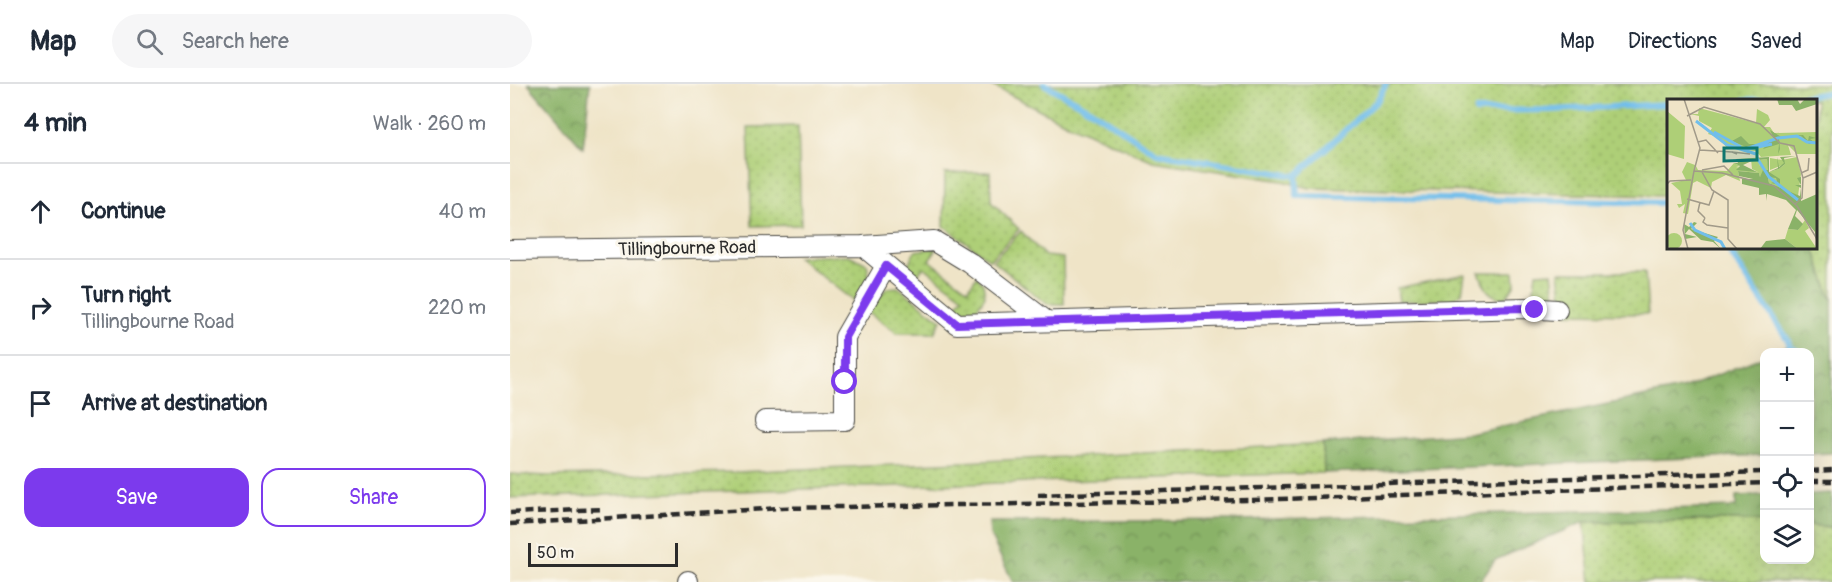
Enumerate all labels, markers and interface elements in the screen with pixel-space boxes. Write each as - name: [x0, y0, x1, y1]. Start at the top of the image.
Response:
- search box: [112, 14, 532, 68]
- text: Map: [30, 24, 76, 59]
- icon: search: [133, 25, 166, 58]
- text: Search here: [181, 27, 289, 55]
- text: Map: [1560, 28, 1595, 55]
- text: Directions: [1628, 28, 1717, 55]
- text: Saved: [1750, 28, 1802, 55]
- inset map: [1667, 99, 1817, 249]
- text: 4 min: [24, 107, 87, 139]
- text: Walk · 260 m: [373, 111, 486, 136]
- icon: ahead: [24, 195, 57, 228]
- text: Continue: [81, 197, 165, 225]
- text: 40 m: [439, 199, 486, 224]
- street label: Tillingbourne Road: [618, 236, 756, 261]
- text: Turn right: [81, 281, 171, 309]
- icon: right: [24, 291, 57, 324]
- text: 220 m: [428, 295, 486, 320]
- route end: [1521, 296, 1547, 322]
- text: Tillingbourne Road: [81, 309, 235, 334]
- map controls: [1760, 348, 1814, 564]
- button: +: [1760, 348, 1814, 402]
- route start: [831, 368, 857, 394]
- icon: arrive: [24, 387, 57, 420]
- text: Arrive at destination: [81, 389, 267, 417]
- button: −: [1760, 402, 1814, 456]
- button: locate: [1760, 456, 1814, 510]
- button: Save: [24, 468, 249, 527]
- button: Share: [261, 468, 486, 527]
- button: layers: [1760, 510, 1814, 564]
- scale bar: [528, 540, 678, 568]
- text: 50 m: [537, 543, 574, 563]

